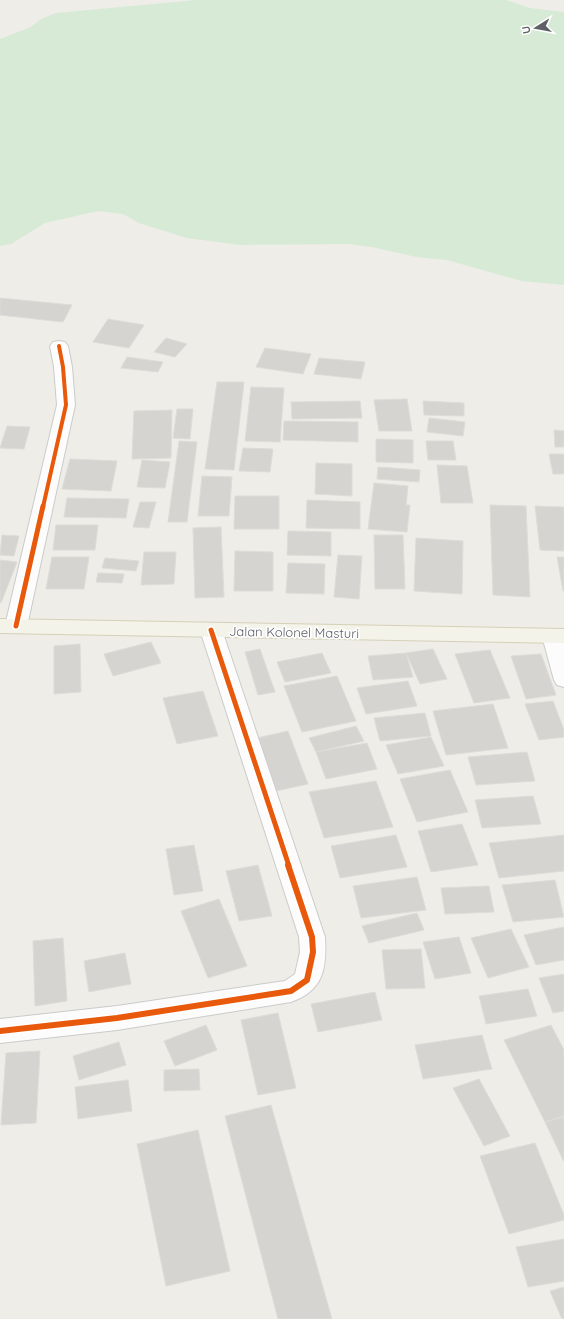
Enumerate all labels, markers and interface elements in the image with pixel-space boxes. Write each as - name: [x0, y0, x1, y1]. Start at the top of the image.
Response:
- north arrow: [516, 8, 556, 48]
- text: U: [519, 25, 534, 35]
- street label: Jalan Kolonel Masturi: [229, 623, 359, 641]

